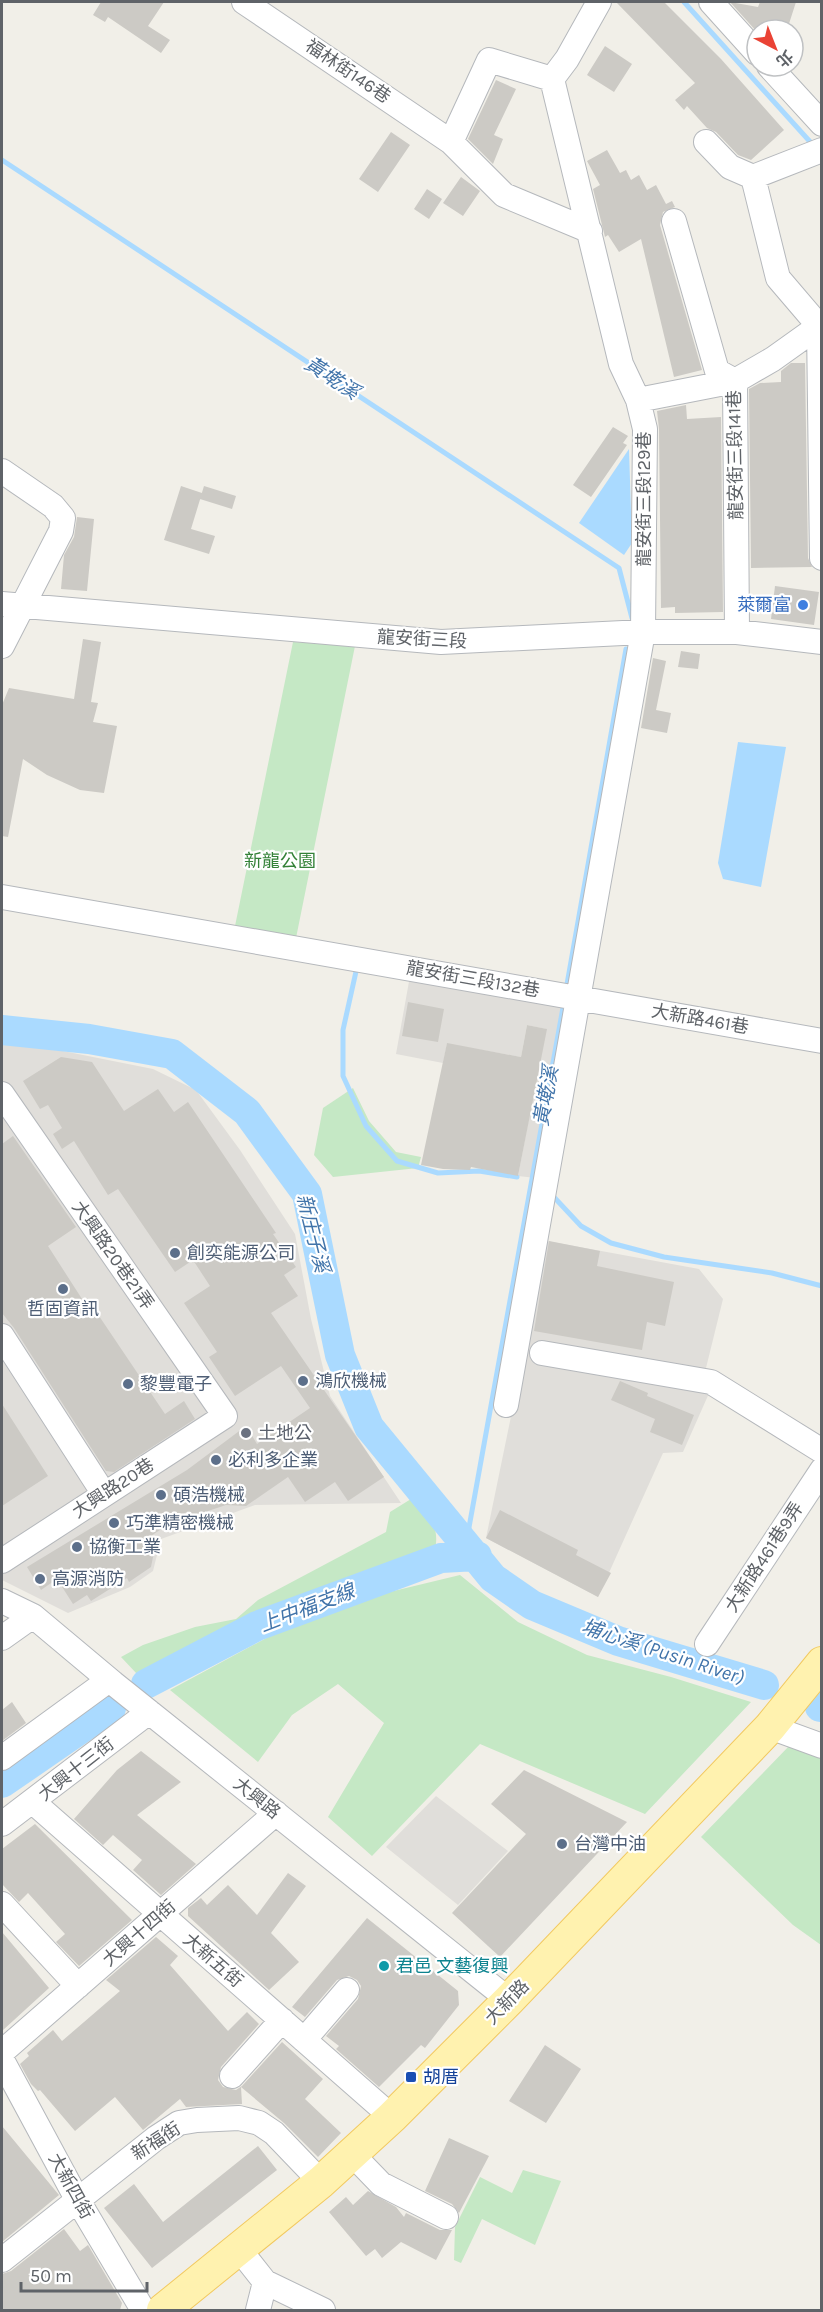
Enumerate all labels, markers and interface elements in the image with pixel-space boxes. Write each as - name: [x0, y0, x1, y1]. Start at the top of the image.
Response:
- north arrow: [745, 18, 805, 78]
- street label: 福林街146巷: [301, 34, 395, 108]
- text: 北: [772, 46, 797, 71]
- water label: 黃墘溪: [301, 352, 366, 406]
- street label: 龍安街三段141巷: [723, 390, 747, 520]
- street label: 龍安街三段129巷: [633, 432, 655, 566]
- place label: 萊爾富: [737, 594, 791, 616]
- marker: 萊爾富: [796, 598, 810, 612]
- street label: 龍安街三段: [376, 626, 468, 652]
- park label: 新龍公園: [244, 850, 316, 872]
- street label: 龍安街三段132巷: [405, 956, 541, 1002]
- street label: 大新路461巷: [650, 1000, 750, 1038]
- water label: 黃墘溪: [529, 1062, 563, 1128]
- water label: 新庄子溪: [292, 1191, 335, 1278]
- street label: 大興路20巷21弄: [67, 1196, 159, 1314]
- place label: 創奕能源公司: [187, 1242, 295, 1264]
- marker: 創奕能源公司: [168, 1246, 182, 1260]
- marker: 哲固資訊: [56, 1282, 70, 1296]
- place label: 哲固資訊: [27, 1298, 99, 1320]
- place label: 鴻欣機械: [315, 1370, 387, 1392]
- place label: 黎豐電子: [140, 1373, 212, 1395]
- marker: 鴻欣機械: [296, 1374, 310, 1388]
- marker: 黎豐電子: [121, 1377, 135, 1391]
- place label: 土地公: [258, 1422, 312, 1444]
- marker: 土地公: [239, 1426, 253, 1440]
- place label: 必利多企業: [228, 1449, 318, 1471]
- street label: 大興路20巷: [68, 1453, 158, 1523]
- marker: 必利多企業: [209, 1453, 223, 1467]
- place label: 碩浩機械: [173, 1484, 245, 1506]
- marker: 碩浩機械: [154, 1488, 168, 1502]
- street label: 大新路461巷9弄: [720, 1498, 808, 1616]
- place label: 巧準精密機械: [126, 1512, 234, 1534]
- marker: 巧準精密機械: [107, 1516, 121, 1530]
- place label: 協衡工業: [89, 1536, 161, 1558]
- marker: 協衡工業: [70, 1540, 84, 1554]
- place label: 高源消防: [52, 1568, 124, 1590]
- marker: 高源消防: [33, 1572, 47, 1586]
- water label: 上中福支線: [256, 1579, 360, 1637]
- water label: 埔心溪 (Pusin River): [579, 1615, 747, 1689]
- street label: 大興十三街: [34, 1733, 118, 1805]
- street label: 大興路: [229, 1772, 285, 1824]
- place label: 台灣中油: [574, 1833, 646, 1855]
- marker: 台灣中油: [555, 1837, 569, 1851]
- street label: 大興十四街: [98, 1895, 180, 1971]
- street label: 大新五街: [179, 1928, 247, 1992]
- place label: 君邑 文藝復興: [396, 1955, 508, 1977]
- marker: 君邑 文藝復興: [377, 1959, 391, 1973]
- street label: 大新路: [480, 1975, 534, 2029]
- place label: 胡厝: [423, 2066, 459, 2088]
- marker: 胡厝: [404, 2070, 418, 2084]
- street label: 新福街: [127, 2117, 185, 2165]
- street label: 大新四街: [44, 2149, 98, 2223]
- scale bar: [21, 2255, 147, 2293]
- text: 50 m: [30, 2265, 72, 2287]

